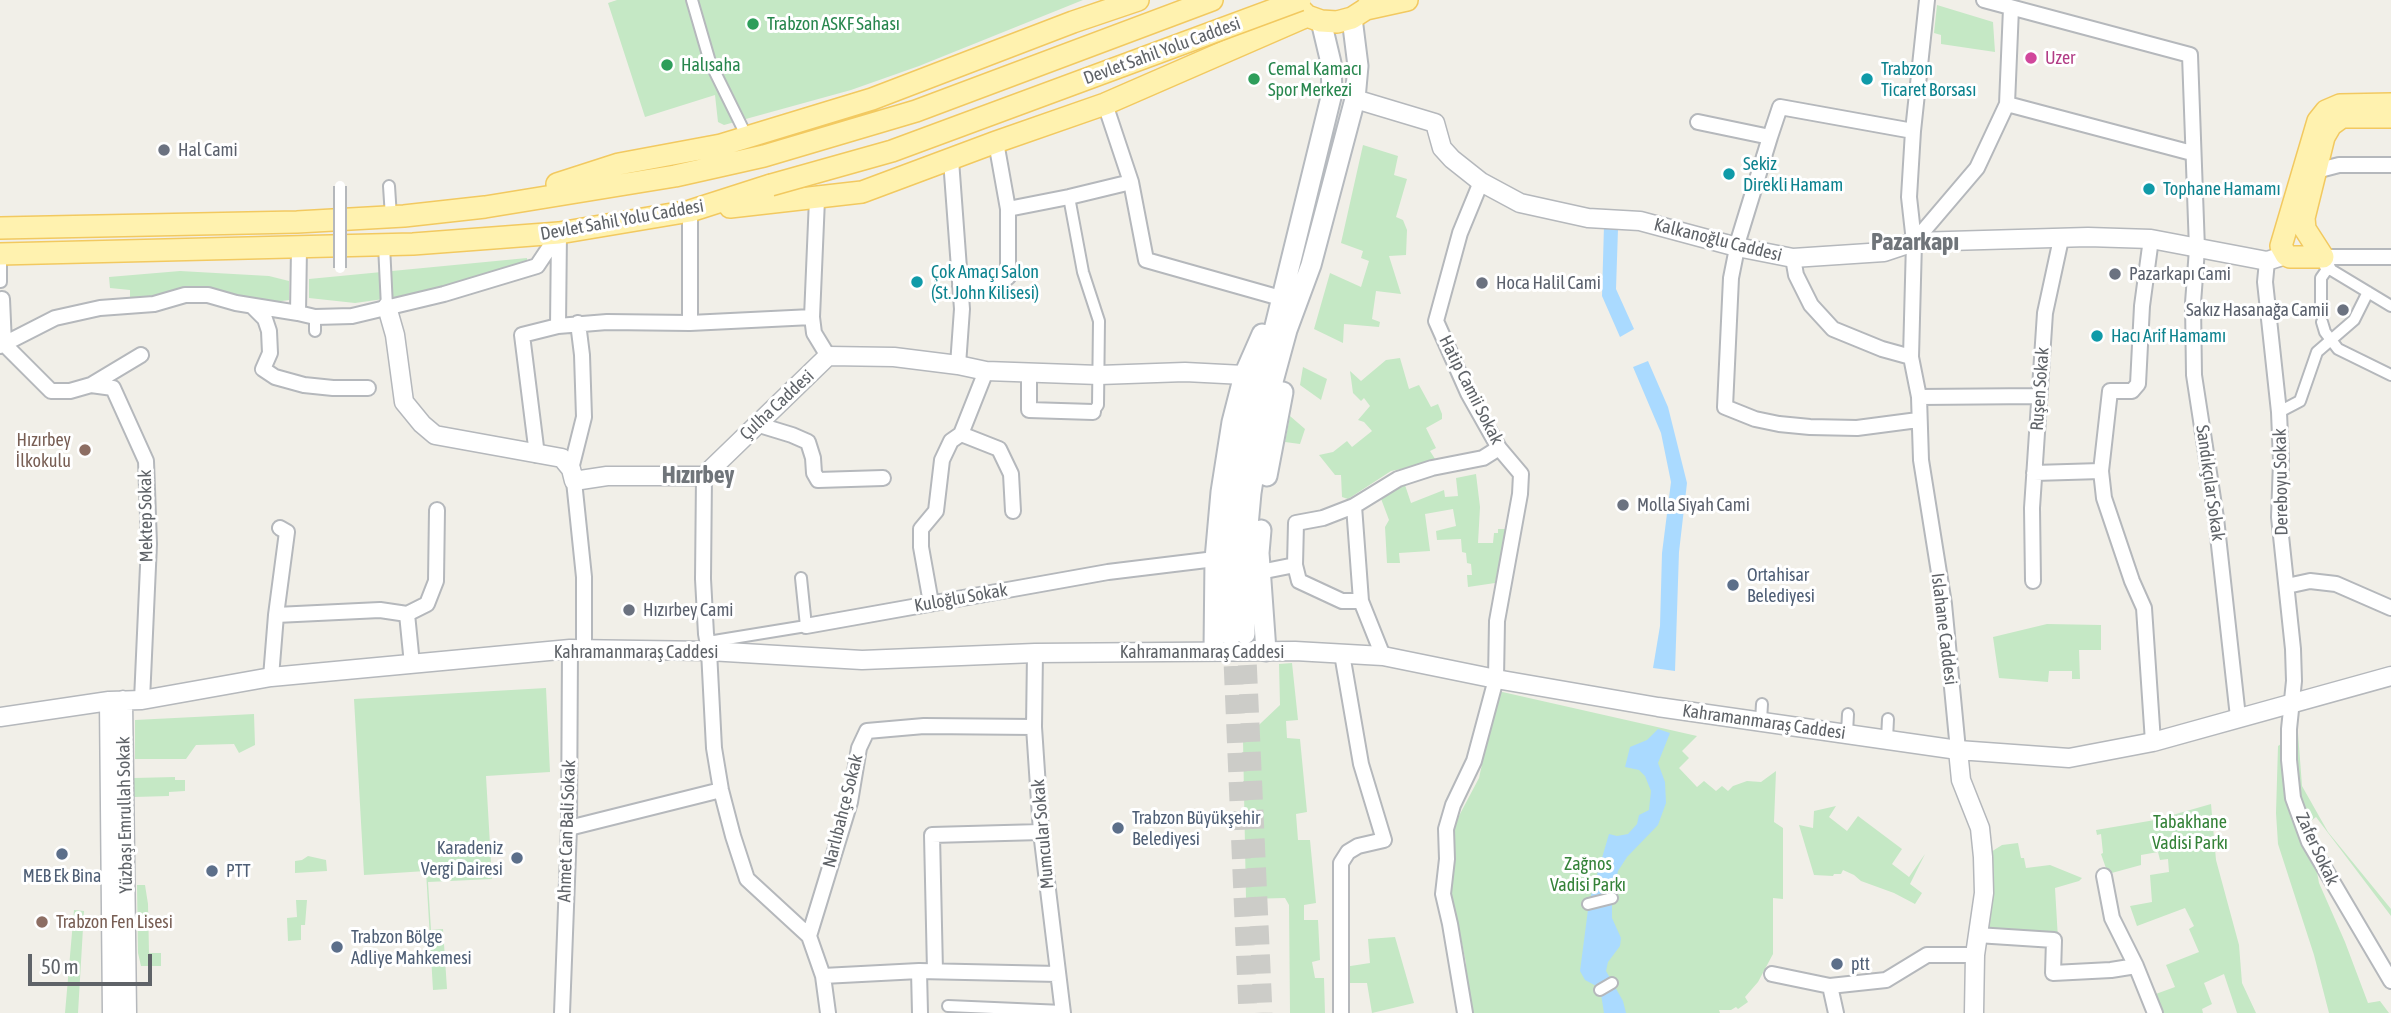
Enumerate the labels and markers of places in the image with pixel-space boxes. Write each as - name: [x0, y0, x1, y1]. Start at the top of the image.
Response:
- place label: Trabzon ASKF Sahası: [767, 13, 900, 35]
- marker: Trabzon ASKF Sahası: [745, 16, 761, 32]
- place label: Uzer: [2045, 47, 2075, 69]
- marker: Uzer: [2023, 50, 2039, 66]
- place label: Halısaha: [681, 54, 741, 76]
- marker: Halısaha: [659, 57, 675, 73]
- place label: Cemal Kamacı Spor Merkezi: [1268, 58, 1362, 100]
- place label: Trabzon Ticaret Borsası: [1881, 58, 1976, 100]
- marker: Cemal Kamacı Spor Merkezi: [1246, 71, 1262, 87]
- marker: Trabzon Ticaret Borsası: [1859, 71, 1875, 87]
- place label: Hal Cami: [178, 139, 238, 161]
- marker: Hal Cami: [156, 142, 172, 158]
- place label: Sekiz Direkli Hamam: [1743, 153, 1843, 196]
- marker: Sekiz Direkli Hamam: [1721, 166, 1737, 182]
- place label: Tophane Hamamı: [2163, 178, 2281, 200]
- marker: Tophane Hamamı: [2141, 181, 2157, 197]
- place label: Çok Amaçı Salon (St. John Kilisesi): [931, 261, 1039, 304]
- place label: Pazarkapı Cami: [2129, 263, 2231, 285]
- marker: Pazarkapı Cami: [2107, 266, 2123, 282]
- place label: Hoca Halil Cami: [1496, 272, 1601, 294]
- marker: Çok Amaçı Salon (St. John Kilisesi): [909, 274, 925, 290]
- marker: Hoca Halil Cami: [1474, 275, 1490, 291]
- place label: Sakız Hasanağa Camii: [2186, 299, 2329, 321]
- marker: Sakız Hasanağa Camii: [2335, 302, 2351, 318]
- place label: Hacı Arif Hamamı: [2111, 325, 2226, 347]
- marker: Hacı Arif Hamamı: [2089, 328, 2105, 344]
- place label: Hızırbey İlkokulu: [16, 429, 71, 472]
- marker: Hızırbey İlkokulu: [77, 442, 93, 458]
- place label: Molla Siyah Cami: [1637, 494, 1750, 516]
- marker: Molla Siyah Cami: [1615, 497, 1631, 513]
- place label: Ortahisar Belediyesi: [1747, 564, 1815, 606]
- marker: Ortahisar Belediyesi: [1725, 577, 1741, 593]
- place label: Hızırbey Cami: [643, 599, 734, 621]
- marker: Hızırbey Cami: [621, 602, 637, 618]
- place label: Trabzon Büyükşehir Belediyesi: [1132, 807, 1260, 850]
- marker: Trabzon Büyükşehir Belediyesi: [1110, 820, 1126, 836]
- place label: Karadeniz Vergi Dairesi: [421, 837, 503, 880]
- marker: MEB Ek Bina: [54, 846, 70, 862]
- marker: Karadeniz Vergi Dairesi: [509, 850, 525, 866]
- place label: PTT: [226, 860, 251, 882]
- marker: PTT: [204, 863, 220, 879]
- place label: MEB Ek Bina: [23, 865, 101, 887]
- place label: Trabzon Fen Lisesi: [56, 911, 173, 933]
- marker: Trabzon Fen Lisesi: [34, 914, 50, 930]
- place label: Trabzon Bölge Adliye Mahkemesi: [351, 926, 472, 968]
- marker: Trabzon Bölge Adliye Mahkemesi: [329, 939, 345, 955]
- place label: ptt: [1851, 953, 1870, 975]
- marker: ptt: [1829, 956, 1845, 972]

